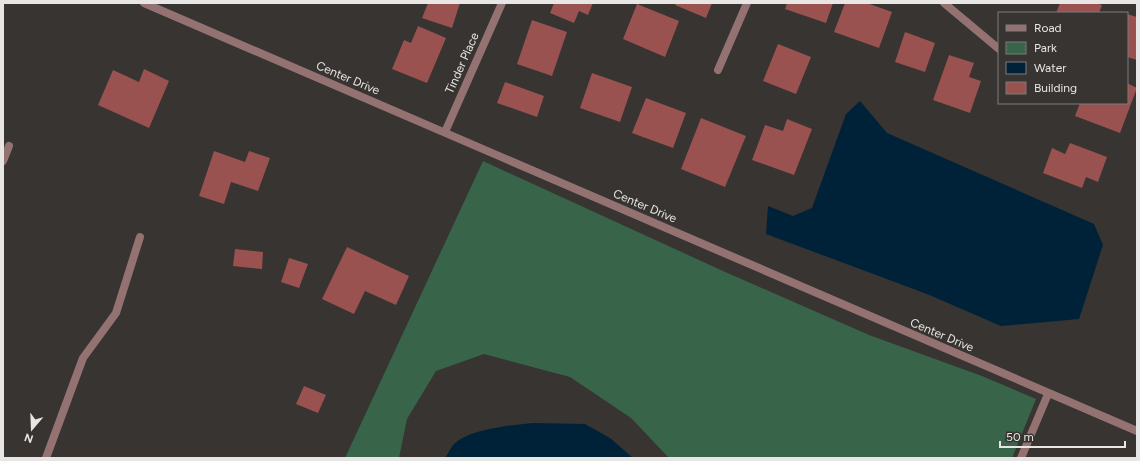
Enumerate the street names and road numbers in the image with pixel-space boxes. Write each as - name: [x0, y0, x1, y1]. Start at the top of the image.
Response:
- street label: Tinder Place: [442, 30, 482, 96]
- street label: Center Drive: [314, 58, 382, 98]
- street label: Center Drive: [611, 186, 679, 226]
- street label: Center Drive: [908, 315, 976, 355]

